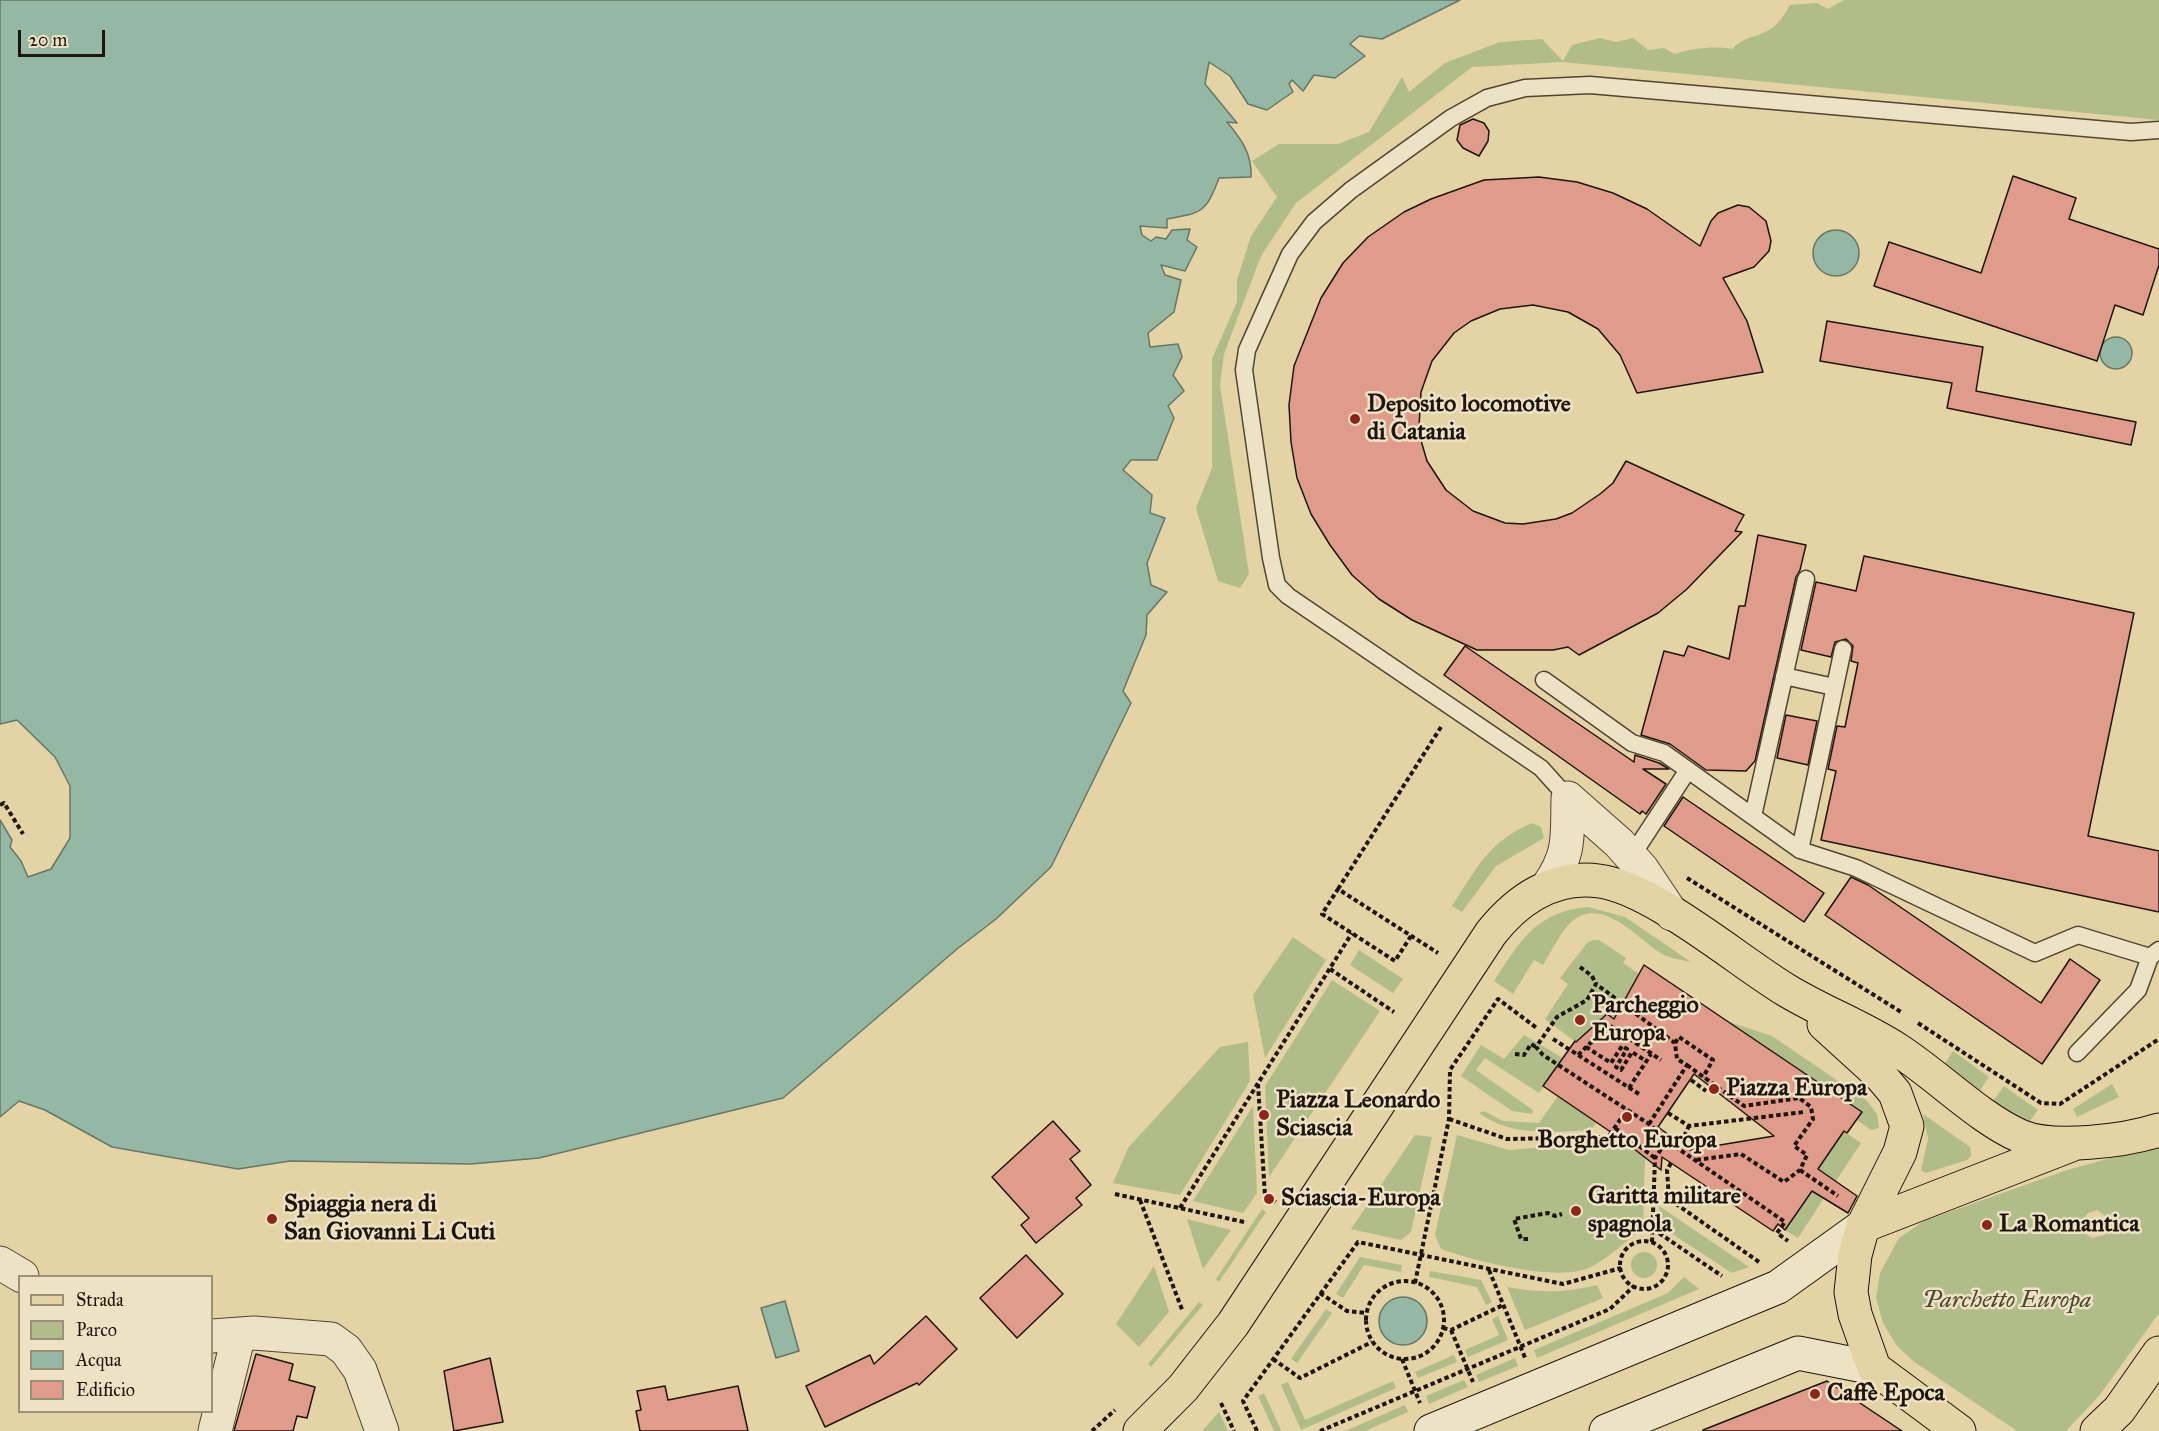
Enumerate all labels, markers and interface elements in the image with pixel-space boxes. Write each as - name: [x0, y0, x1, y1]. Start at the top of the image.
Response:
- scale bar: [21, 18, 108, 56]
- text: 20 m: [29, 29, 67, 51]
- place label: Deposito locomotive di Catania: [1367, 391, 1571, 447]
- marker: Deposito locomotive di Catania: [1348, 412, 1362, 426]
- place label: Parcheggio Europa: [1592, 992, 1699, 1048]
- marker: Parcheggio Europa: [1573, 1013, 1587, 1027]
- place label: Piazza Europa: [1726, 1075, 1867, 1103]
- marker: Piazza Europa: [1707, 1082, 1721, 1096]
- place label: Piazza Leonardo Sciascia: [1276, 1087, 1440, 1143]
- marker: Piazza Leonardo Sciascia: [1257, 1108, 1271, 1122]
- marker: Borghetto Europa: [1620, 1110, 1634, 1124]
- place label: Borghetto Europa: [1537, 1127, 1717, 1155]
- place label: Garitta militare spagnola: [1588, 1183, 1741, 1239]
- place label: Sciascia-Europa: [1281, 1185, 1440, 1213]
- place label: Spiaggia nera di San Giovanni Li Cuti: [284, 1191, 495, 1247]
- marker: Sciascia-Europa: [1262, 1192, 1276, 1206]
- marker: Garitta militare spagnola: [1569, 1204, 1583, 1218]
- place label: La Romantica: [1999, 1211, 2139, 1239]
- marker: Spiaggia nera di San Giovanni Li Cuti: [265, 1212, 279, 1226]
- marker: La Romantica: [1980, 1218, 1994, 1232]
- legend: [18, 1275, 213, 1413]
- park label: Parchetto Europa: [1923, 1287, 2091, 1315]
- text: Strada: [76, 1289, 124, 1311]
- text: Parco: [76, 1319, 117, 1341]
- text: Acqua: [76, 1349, 121, 1371]
- text: Edificio: [76, 1379, 135, 1401]
- place label: Caffè Epoca: [1827, 1380, 1945, 1408]
- marker: Caffè Epoca: [1808, 1387, 1822, 1401]

